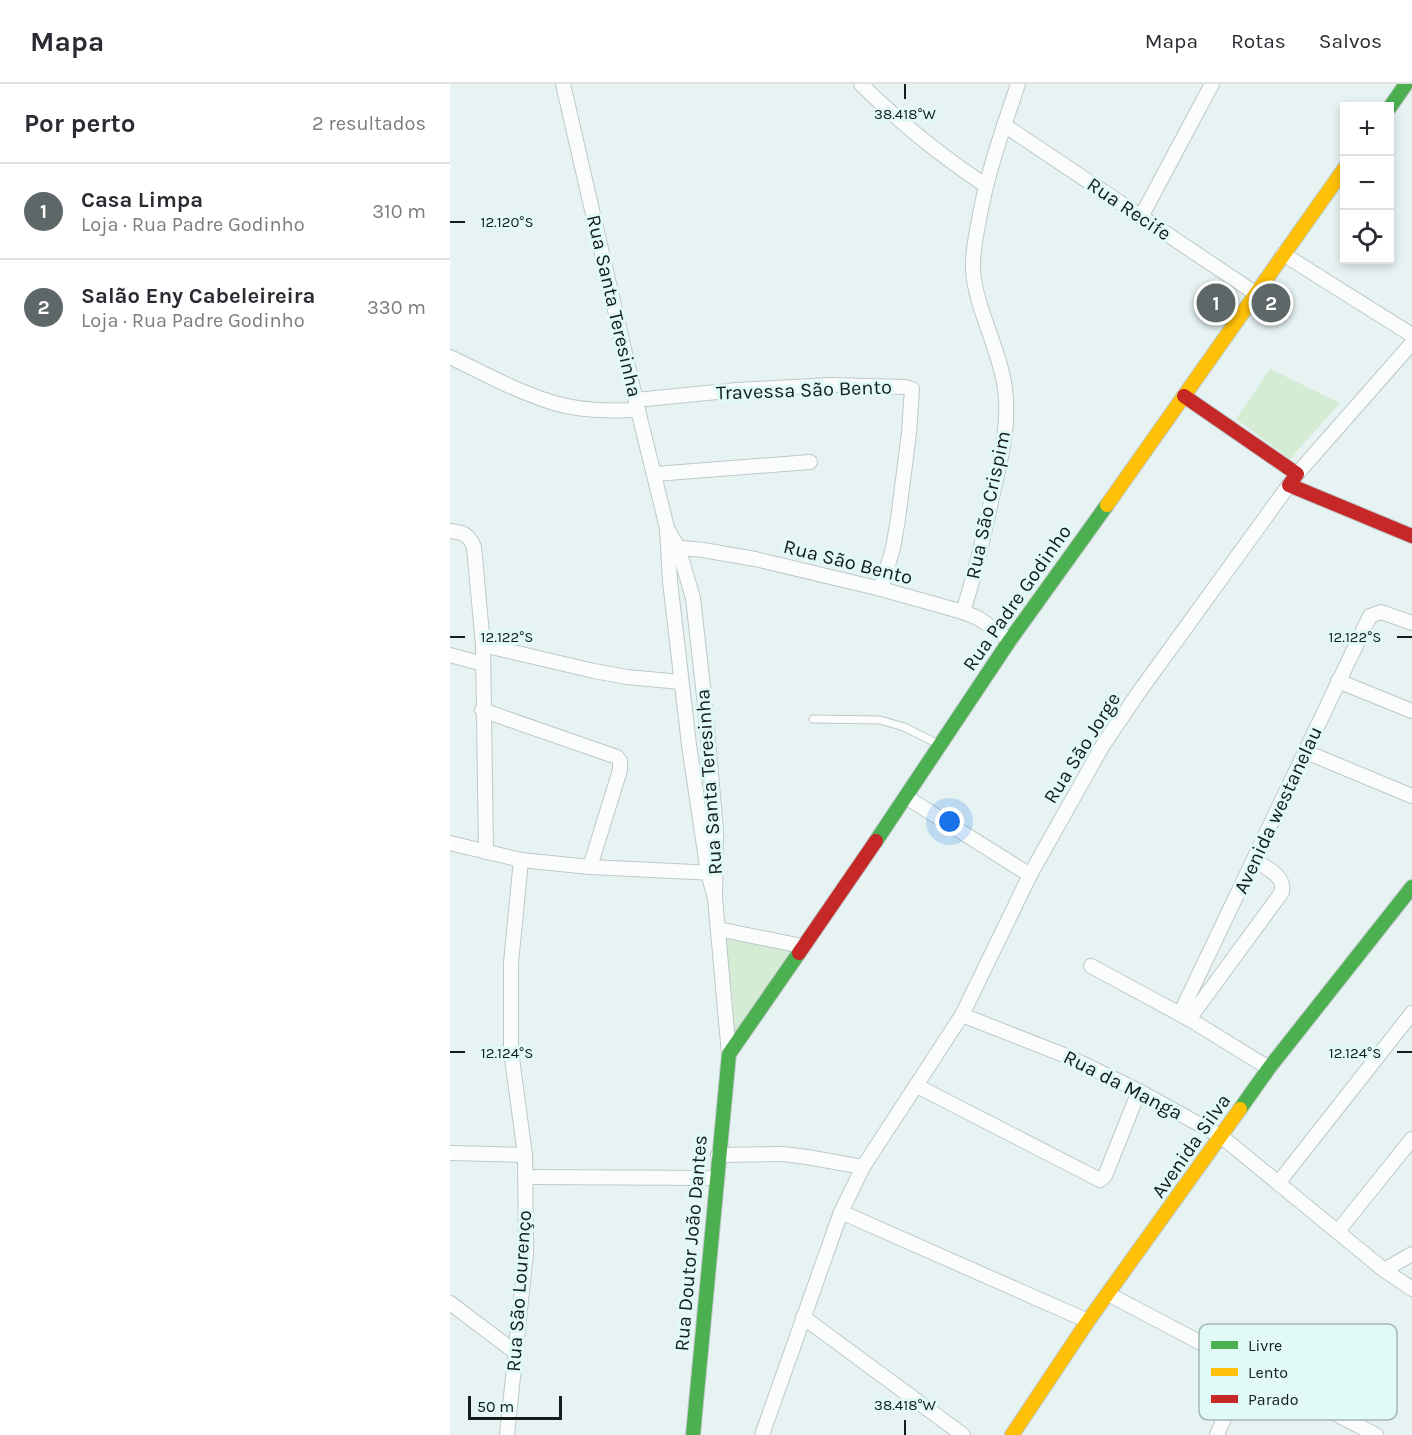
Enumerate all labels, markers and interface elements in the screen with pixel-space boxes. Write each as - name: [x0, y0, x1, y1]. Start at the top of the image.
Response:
- text: Mapa: [30, 25, 104, 58]
- text: Mapa: [1145, 29, 1198, 53]
- text: Rotas: [1231, 29, 1286, 53]
- text: Salvos: [1319, 29, 1382, 53]
- map controls: [1340, 102, 1394, 264]
- button: +: [1340, 102, 1394, 156]
- text: 38.418°W: [874, 105, 936, 123]
- text: Por perto: [24, 108, 135, 139]
- text: 2 resultados: [312, 112, 426, 135]
- button: −: [1340, 156, 1394, 210]
- street label: Rua Recife: [1083, 173, 1175, 245]
- text: Casa Limpa: [81, 187, 203, 213]
- text: 1: [40, 200, 47, 223]
- text: 310 m: [372, 200, 426, 223]
- button: locate: [1340, 210, 1394, 264]
- text: Loja · Rua Padre Godinho: [81, 213, 305, 236]
- text: 12.120°S: [480, 213, 534, 231]
- street label: Rua Santa Teresinha: [582, 213, 646, 399]
- pin: 1: [1196, 280, 1236, 326]
- pin: 2: [1252, 280, 1290, 326]
- text: Salão Eny Cabeleireira: [81, 283, 315, 309]
- text: 2: [37, 296, 50, 319]
- text: 330 m: [367, 296, 426, 319]
- text: Loja · Rua Padre Godinho: [81, 309, 305, 332]
- street label: Travessa São Bento: [716, 375, 892, 405]
- street label: Rua São Crispim: [961, 429, 1015, 581]
- street label: Rua Padre Godinho: [958, 521, 1076, 675]
- street label: Rua São Bento: [781, 535, 915, 589]
- text: 12.122°S: [481, 628, 533, 646]
- text: 12.122°S: [1329, 628, 1381, 646]
- street label: Rua Santa Teresinha: [691, 688, 727, 876]
- street label: Rua São Jorge: [1039, 688, 1125, 808]
- street label: Avenida westanelau: [1229, 723, 1327, 897]
- your location: [935, 807, 964, 836]
- text: 12.124°S: [481, 1044, 533, 1062]
- text: 12.124°S: [1329, 1044, 1381, 1062]
- street label: Rua da Manga: [1060, 1045, 1186, 1125]
- street label: Avenida Silva: [1147, 1090, 1235, 1202]
- street label: Rua Doutor João Dantes: [670, 1134, 712, 1352]
- street label: Rua São Lourenço: [502, 1209, 536, 1373]
- legend: [1199, 1324, 1397, 1420]
- text: Livre: [1248, 1336, 1282, 1355]
- text: Lento: [1248, 1363, 1288, 1382]
- text: Parado: [1248, 1390, 1298, 1409]
- scale bar: [468, 1393, 562, 1420]
- text: 38.418°W: [874, 1396, 936, 1414]
- text: 50 m: [477, 1397, 514, 1416]

